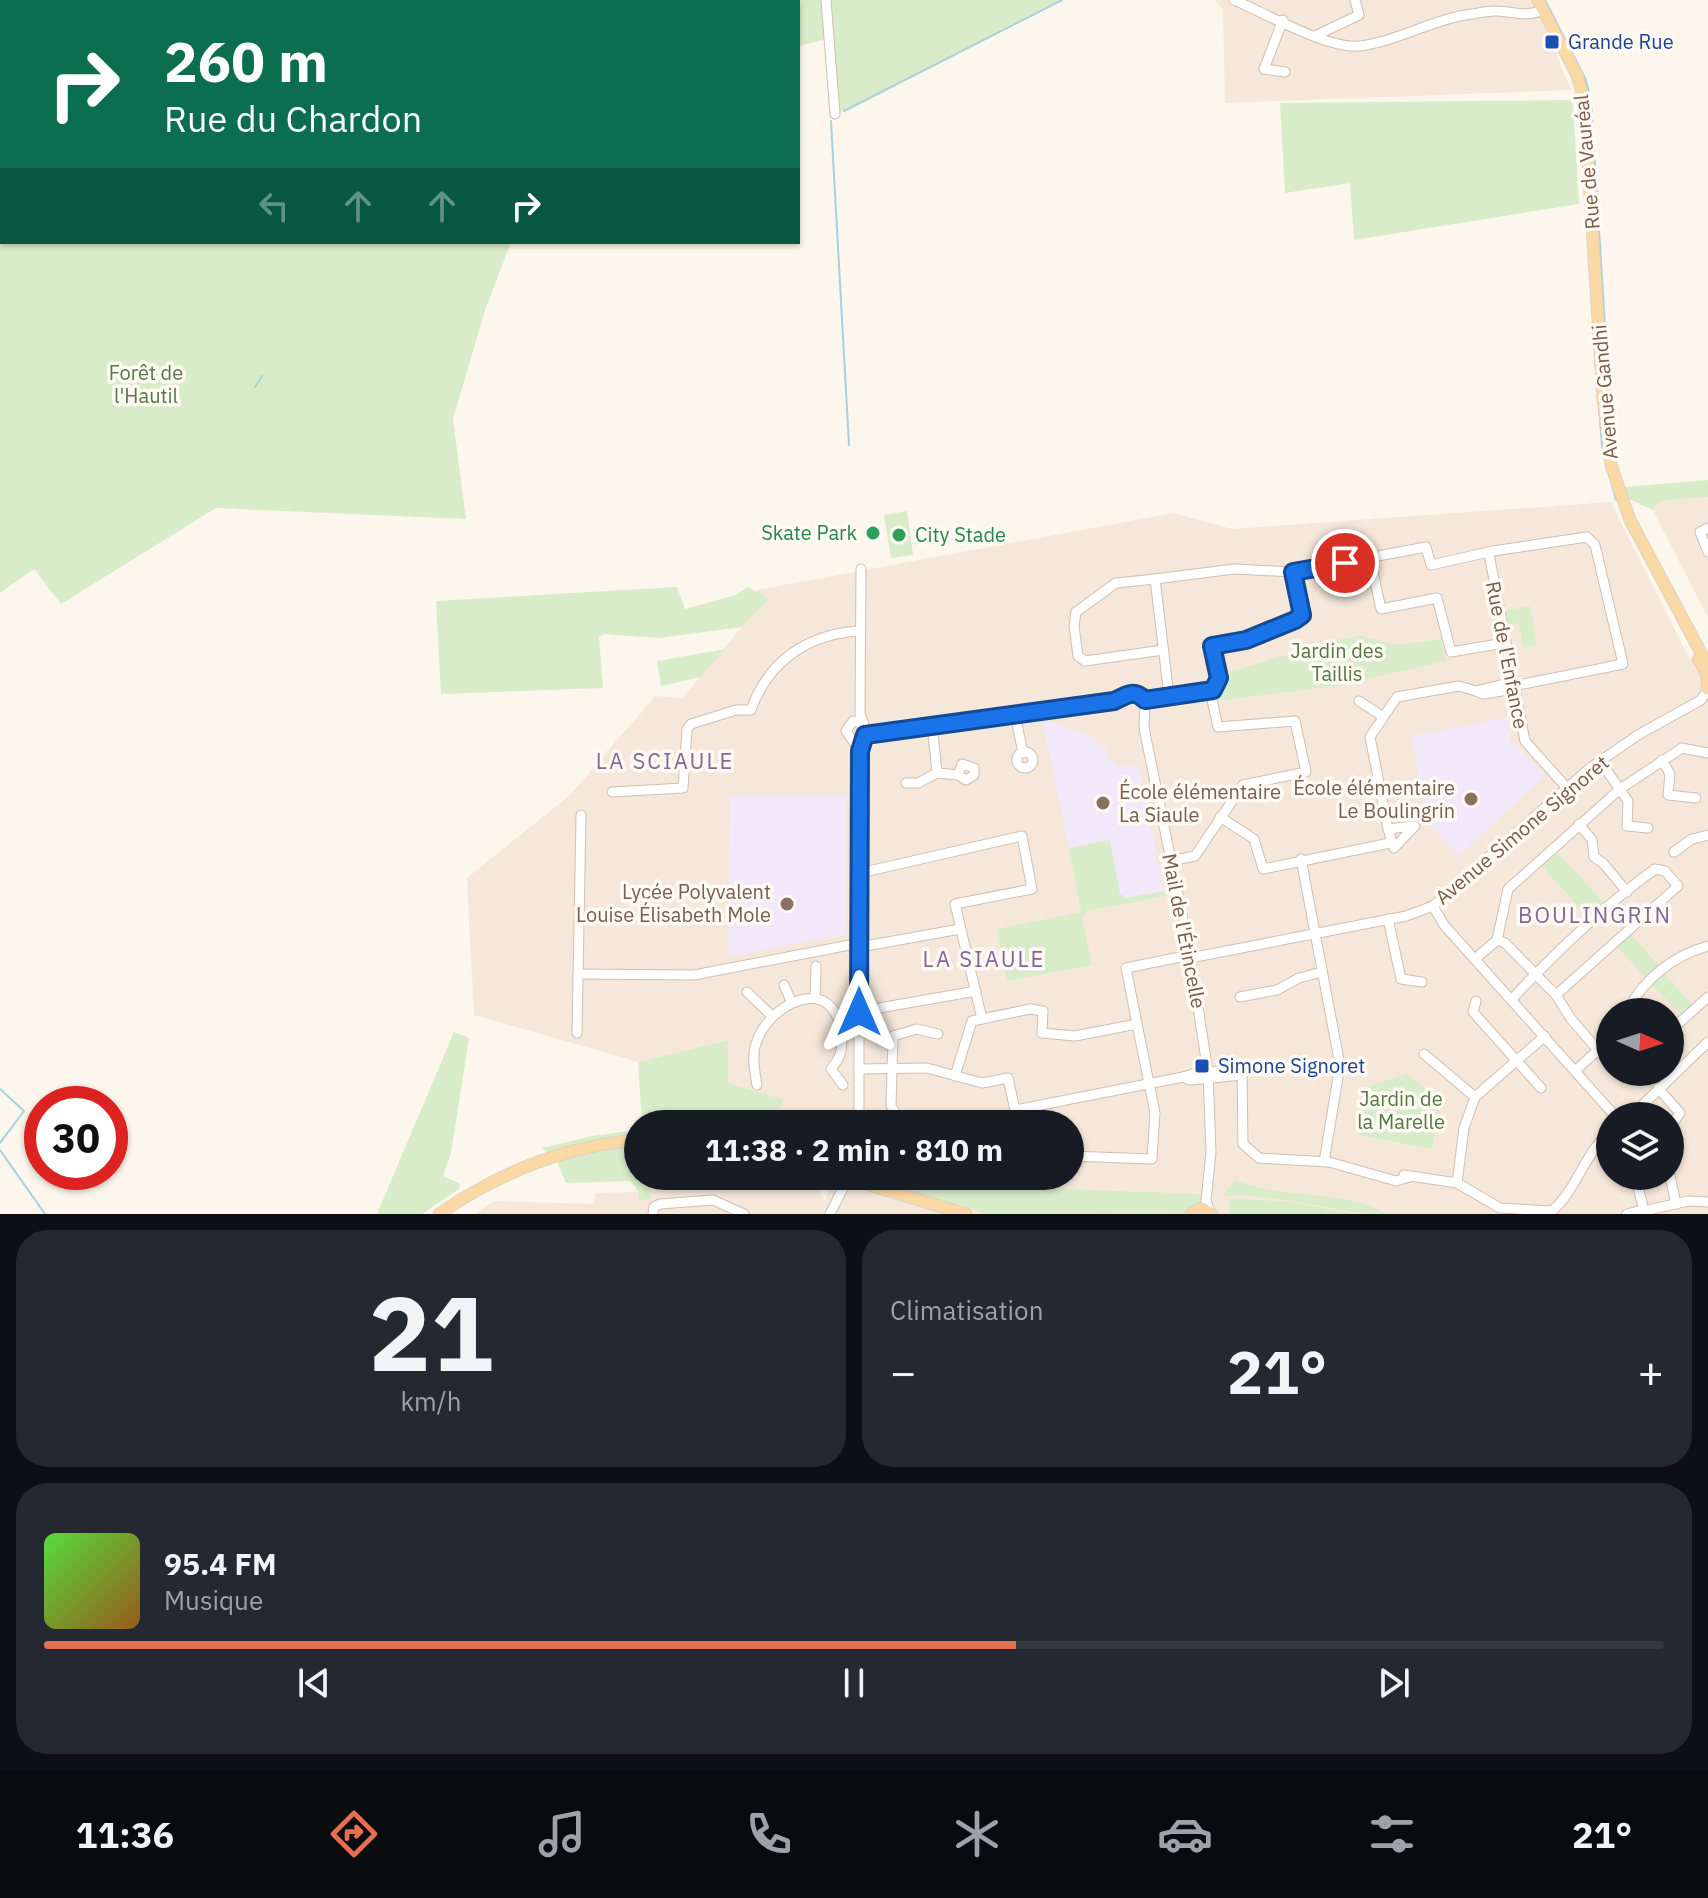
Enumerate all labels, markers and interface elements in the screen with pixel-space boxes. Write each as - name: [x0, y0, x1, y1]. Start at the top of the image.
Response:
- text: 260 m: [164, 25, 328, 97]
- place label: Grande Rue: [1568, 28, 1674, 55]
- icon: right: [32, 32, 136, 136]
- marker: Grande Rue: [1543, 33, 1561, 51]
- street label: Rue de Vauréal: [1567, 94, 1606, 231]
- text: Rue du Chardon: [164, 95, 422, 142]
- icon: left: [252, 184, 296, 228]
- icon: ahead: [336, 184, 380, 228]
- icon: ahead: [420, 184, 464, 228]
- icon: right: [504, 184, 548, 228]
- street label: Avenue Gandhi: [1585, 323, 1624, 461]
- park label: Forêt de l'Hautil: [109, 359, 183, 409]
- place label: Skate Park: [761, 519, 857, 546]
- place label: City Stade: [915, 521, 1006, 548]
- marker: Skate Park: [864, 524, 882, 542]
- marker: City Stade: [890, 526, 908, 544]
- pin: [1311, 529, 1379, 597]
- icon: arrive: [1323, 541, 1367, 585]
- street label: Rue de l'Enfance: [1480, 579, 1535, 731]
- park label: Jardin des Taillis: [1290, 637, 1384, 687]
- district label: LA SCIAULE: [596, 746, 734, 775]
- street label: Avenue Simone Signoret: [1429, 749, 1614, 910]
- place label: École élémentaire Le Boulingrin: [1293, 774, 1455, 824]
- place label: École élémentaire La Siaule: [1119, 778, 1281, 828]
- marker: École élémentaire Le Boulingrin: [1462, 790, 1480, 808]
- marker: École élémentaire La Siaule: [1094, 794, 1112, 812]
- street label: Mail de l'Étincelle: [1156, 851, 1213, 1011]
- place label: Lycée Polyvalent Louise Élisabeth Mole: [576, 878, 771, 928]
- marker: Lycée Polyvalent Louise Élisabeth Mole: [778, 895, 796, 913]
- district label: BOULINGRIN: [1518, 900, 1672, 929]
- district label: LA SIAULE: [923, 944, 1045, 973]
- position arrow: [817, 970, 901, 1054]
- north arrow: [1596, 998, 1684, 1086]
- map controls: [1596, 998, 1684, 1190]
- place label: Simone Signoret: [1218, 1052, 1365, 1079]
- marker: Simone Signoret: [1193, 1057, 1211, 1075]
- park label: Jardin de la Marelle: [1357, 1085, 1445, 1135]
- speed limit sign: 30: [24, 1086, 128, 1190]
- button: layers: [1596, 1102, 1684, 1190]
- text: 11:38 · 2 min · 810 m: [705, 1130, 1003, 1169]
- text: 21: [369, 1264, 493, 1400]
- text: Climatisation: [890, 1293, 1043, 1327]
- text: 21°: [1227, 1332, 1327, 1411]
- text: −: [890, 1343, 916, 1400]
- text: +: [1638, 1343, 1664, 1400]
- text: km/h: [400, 1384, 462, 1418]
- text: 95.4 FM: [164, 1544, 277, 1583]
- text: Musique: [164, 1583, 263, 1617]
- icon: previous: [292, 1661, 336, 1705]
- icon: pause: [832, 1661, 876, 1705]
- icon: next: [1372, 1661, 1416, 1705]
- icon: directions: [326, 1806, 382, 1862]
- icon: music: [534, 1806, 590, 1862]
- icon: phone: [741, 1806, 797, 1862]
- icon: climate: [949, 1806, 1005, 1862]
- icon: car: [1157, 1806, 1213, 1862]
- icon: filters: [1364, 1806, 1420, 1862]
- text: 11:36: [76, 1811, 174, 1858]
- text: 21°: [1572, 1811, 1632, 1858]

